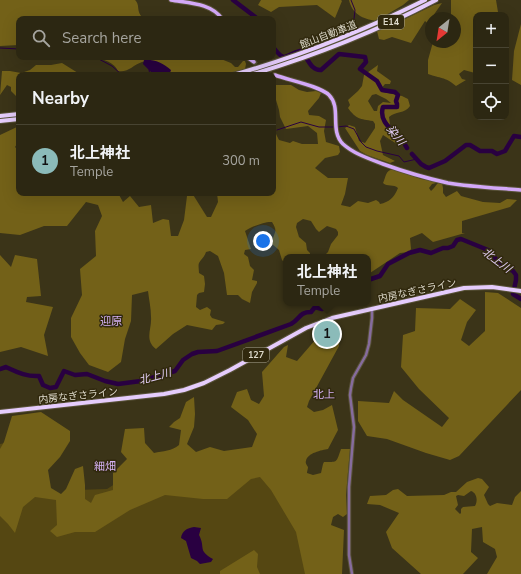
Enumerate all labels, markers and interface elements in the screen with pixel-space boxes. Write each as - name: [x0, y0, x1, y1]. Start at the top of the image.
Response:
- north arrow: [425, 12, 461, 48]
- map controls: [473, 12, 509, 120]
- button: +: [473, 12, 509, 48]
- road number: E14: [378, 15, 404, 29]
- search box: [16, 16, 276, 60]
- street label: 館山自動車道: [298, 18, 359, 52]
- icon: search: [30, 27, 52, 49]
- text: Search here: [62, 28, 142, 48]
- button: −: [473, 48, 509, 84]
- button: locate: [473, 84, 509, 120]
- text: Nearby: [32, 87, 89, 110]
- water label: 染川: [383, 122, 409, 149]
- text: 北上神社: [70, 143, 130, 163]
- text: 1: [41, 152, 49, 170]
- text: 300 m: [222, 152, 260, 170]
- text: Temple: [70, 163, 113, 181]
- your location: [253, 231, 273, 251]
- water label: 北上川: [479, 244, 515, 277]
- popup: [283, 254, 371, 306]
- text: 北上神社: [297, 262, 357, 282]
- street label: 内房なぎさライン: [377, 276, 458, 306]
- text: Temple: [297, 282, 340, 300]
- district label: 迎原: [100, 314, 122, 329]
- pin: 1: [314, 319, 340, 349]
- road number: 127: [243, 348, 269, 362]
- water label: 北上川: [137, 365, 174, 388]
- street label: 内房なぎさライン: [38, 385, 119, 407]
- district label: 北上: [313, 387, 335, 402]
- district label: 細畑: [94, 459, 116, 474]

